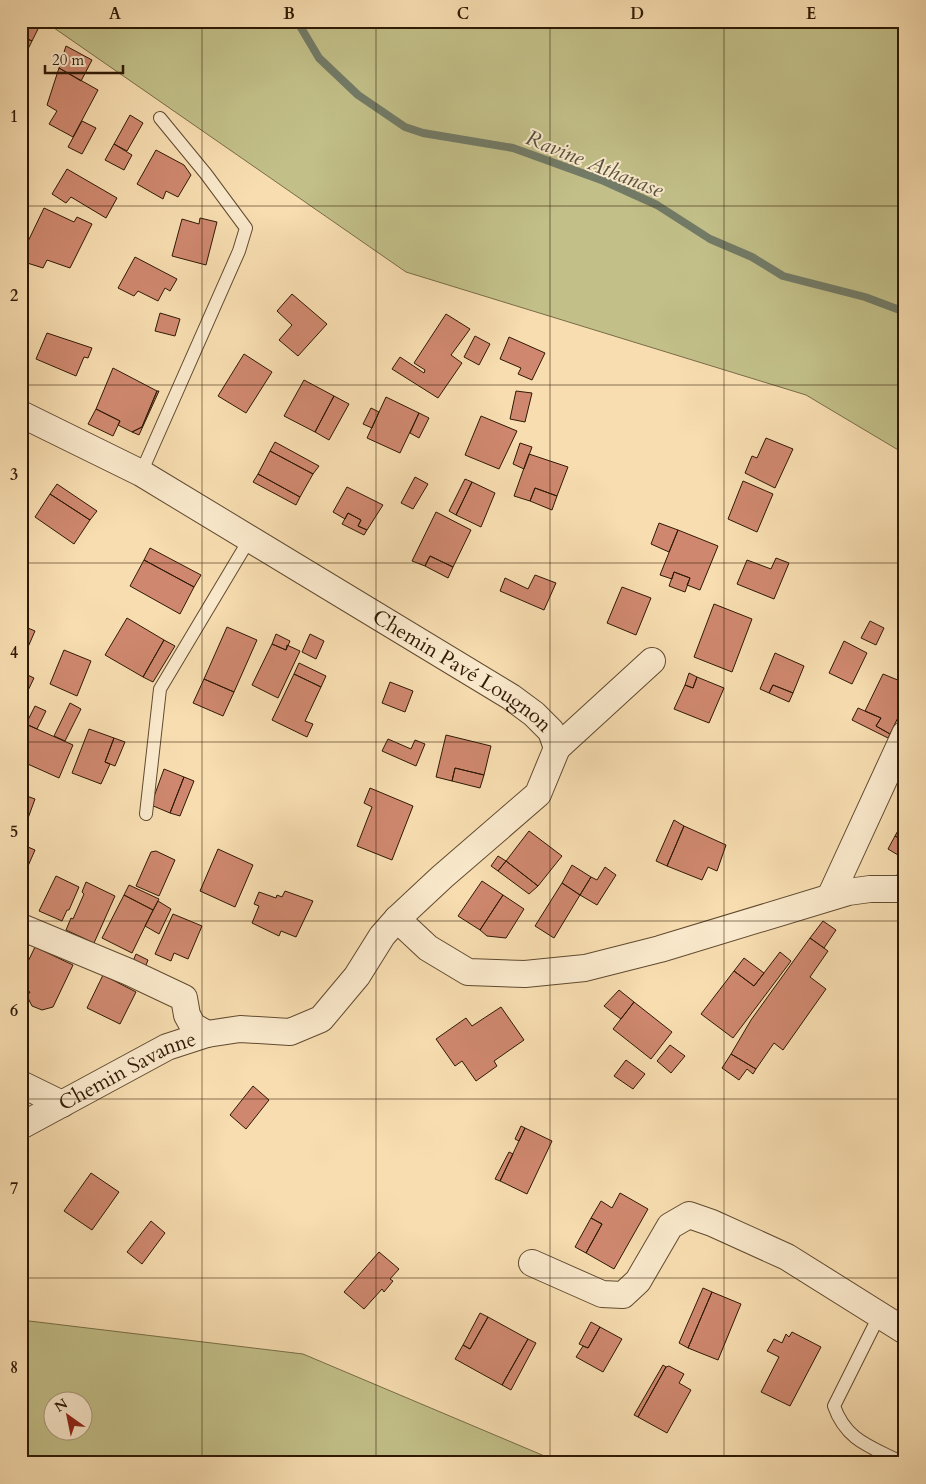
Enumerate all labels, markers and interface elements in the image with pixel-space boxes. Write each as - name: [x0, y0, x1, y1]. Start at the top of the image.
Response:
- text: A: [109, 3, 121, 25]
- text: B: [283, 3, 295, 25]
- text: C: [457, 3, 469, 25]
- text: D: [630, 3, 644, 25]
- text: E: [806, 3, 816, 25]
- scale bar: [45, 42, 122, 74]
- text: 20 m: [52, 50, 84, 70]
- text: 1: [10, 106, 18, 128]
- water label: Ravine Athanase: [521, 123, 668, 205]
- text: 2: [10, 285, 18, 307]
- text: 3: [10, 464, 18, 486]
- street label: Chemin Pavé Lougnon: [367, 602, 558, 739]
- text: 4: [10, 642, 18, 664]
- text: 5: [10, 821, 18, 843]
- text: 6: [10, 1000, 18, 1022]
- street label: Chemin Savanne: [53, 1025, 200, 1118]
- text: 7: [10, 1178, 18, 1200]
- text: 8: [10, 1357, 18, 1379]
- north arrow: [42, 1392, 92, 1442]
- text: N: [51, 1394, 71, 1417]

